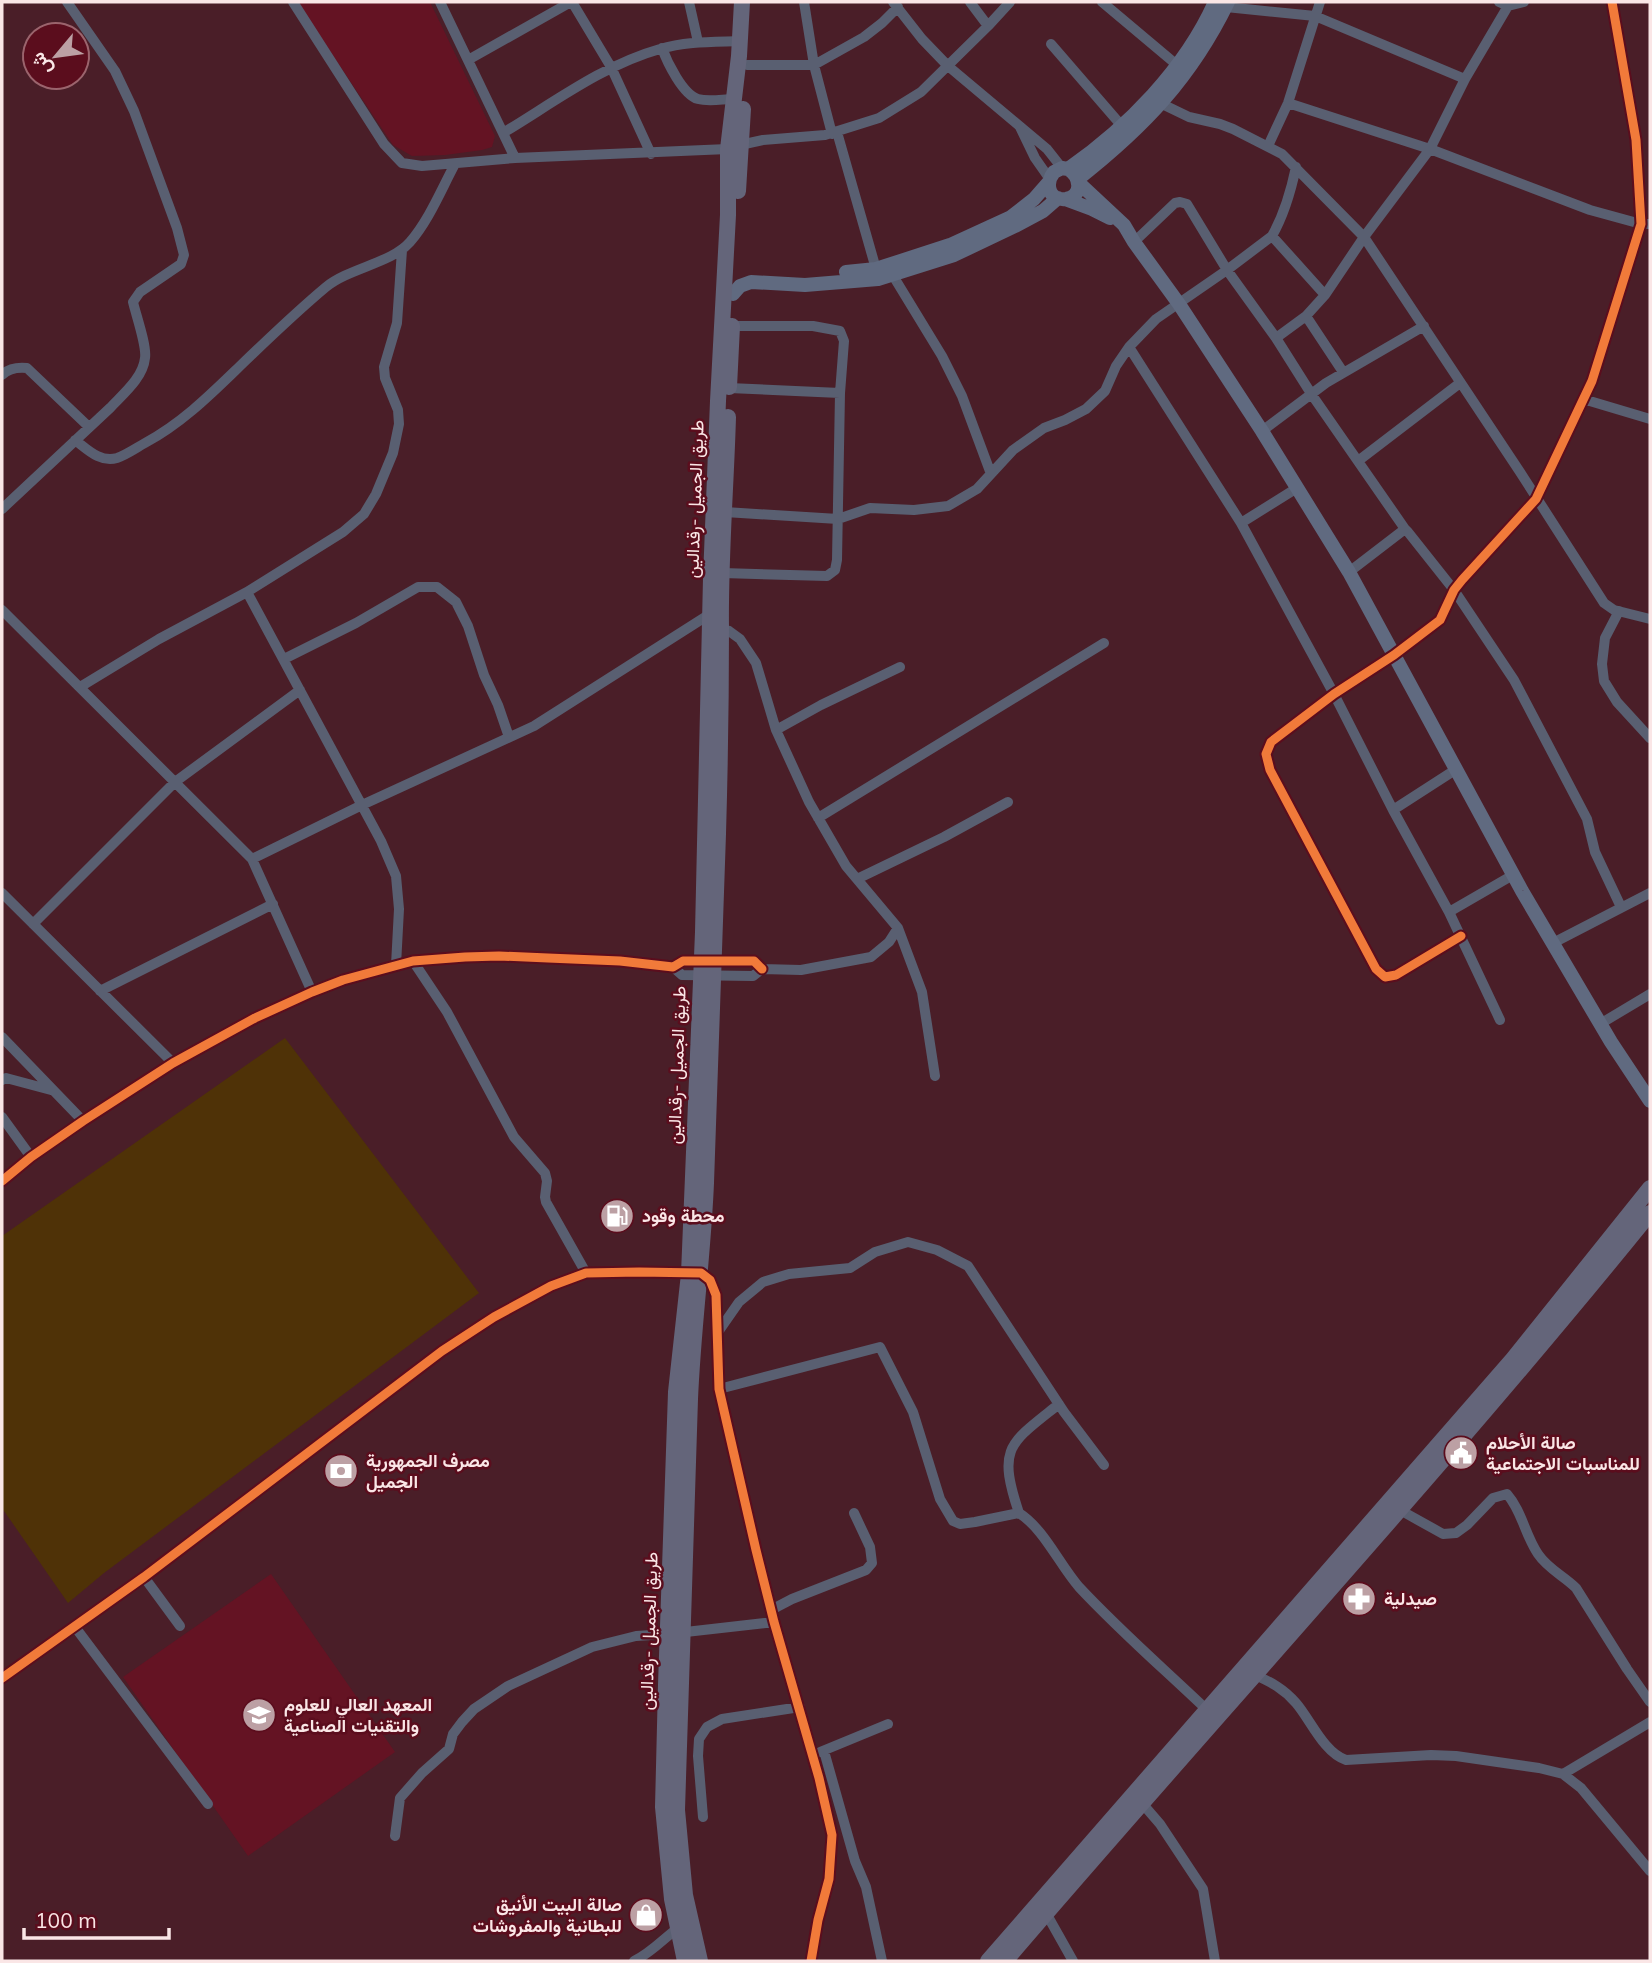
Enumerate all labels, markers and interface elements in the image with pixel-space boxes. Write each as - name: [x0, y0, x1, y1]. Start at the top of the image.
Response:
- north arrow: [21, 21, 91, 91]
- text: ش: [25, 48, 57, 80]
- street label: طريق الجميل -رقدالين: [680, 419, 709, 579]
- street label: طريق الجميل -رقدالين: [662, 985, 691, 1145]
- fuel station icon: محطة وقود: [598, 1197, 636, 1235]
- place label: محطة وقود: [642, 1204, 725, 1227]
- place label: صالة الأحلام للمناسبات الاجتماعية: [1486, 1431, 1640, 1475]
- public building icon: صالة الأحلام للمناسبات الاجتماعية: [1442, 1434, 1480, 1472]
- place label: مصرف الجمهورية الجميل: [366, 1449, 490, 1493]
- bank icon: مصرف الجمهورية الجميل: [322, 1452, 360, 1490]
- street label: طريق الجميل -رقدالين: [634, 1551, 663, 1711]
- pharmacy icon: صيدلية: [1340, 1580, 1378, 1618]
- place label: صيدلية: [1384, 1587, 1437, 1610]
- place label: المعهد العالي للعلوم والتقنيات الصناعية: [284, 1693, 432, 1737]
- school or university icon: المعهد العالي للعلوم والتقنيات الصناعية: [240, 1696, 278, 1734]
- place label: صالة البيت الأنيق للبطانية والمفروشات: [473, 1893, 622, 1937]
- scale bar: [24, 1896, 170, 1940]
- shop icon: صالة البيت الأنيق للبطانية والمفروشات: [627, 1896, 665, 1934]
- text: 100 m: [35, 1907, 97, 1933]

